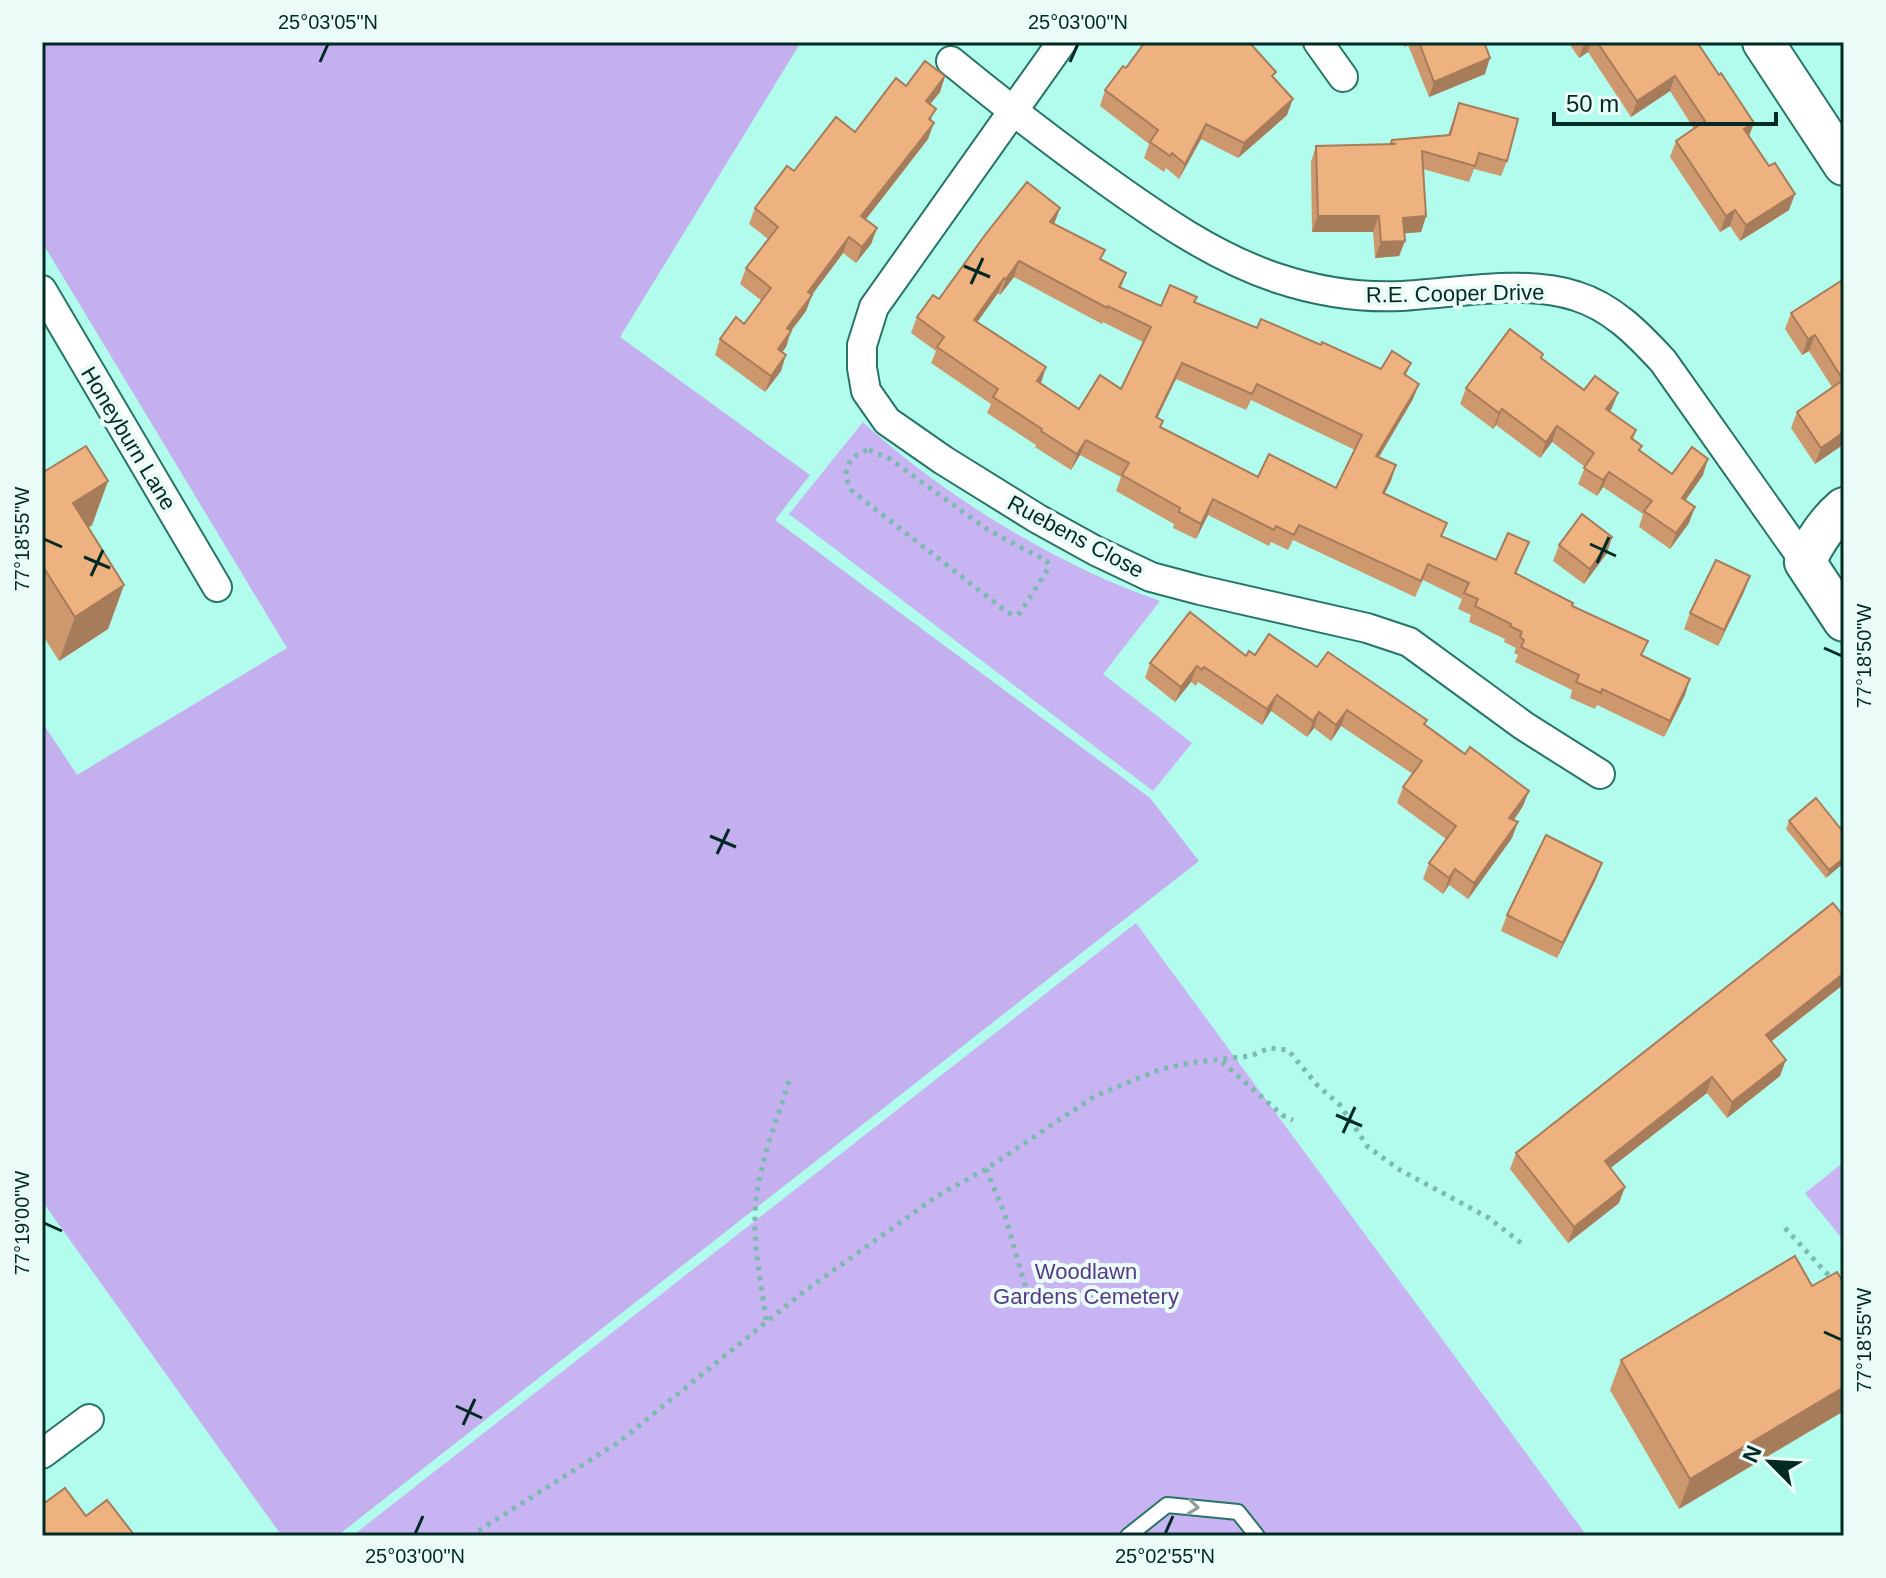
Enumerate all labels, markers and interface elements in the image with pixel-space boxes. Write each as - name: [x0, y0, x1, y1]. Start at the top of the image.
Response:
- text: 25°03'05"N: [278, 11, 378, 33]
- text: 25°03'00"N: [1028, 11, 1128, 33]
- scale bar: [1554, 76, 1776, 126]
- text: 50 m: [1566, 90, 1619, 117]
- street label: R.E. Cooper Drive: [1366, 279, 1544, 308]
- street label: Honeyburn Lane: [76, 362, 181, 514]
- text: 77°18'55"W: [11, 487, 33, 591]
- street label: Ruebens Close: [1003, 490, 1148, 583]
- text: 77°18'50"W: [1853, 604, 1875, 708]
- text: 77°19'00"W: [11, 1171, 33, 1275]
- park label: Woodlawn Gardens Cemetery: [993, 1259, 1179, 1309]
- text: 77°18'55"W: [1853, 1288, 1875, 1392]
- north arrow: [1730, 1422, 1810, 1502]
- text: N: [1738, 1442, 1767, 1466]
- one-way arrow: [1187, 1499, 1200, 1516]
- text: 25°03'00"N: [365, 1545, 465, 1567]
- text: 25°02'55"N: [1115, 1545, 1215, 1567]

